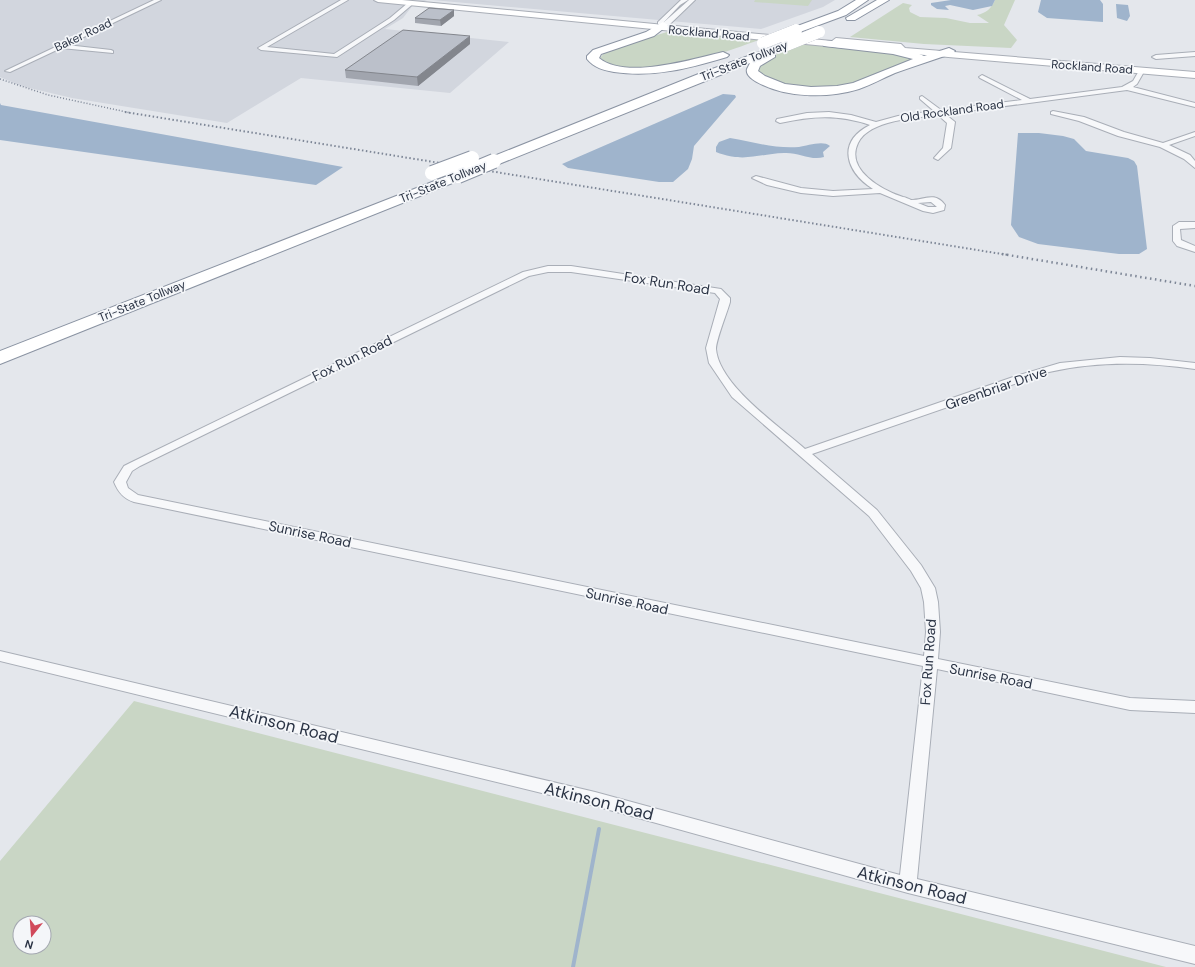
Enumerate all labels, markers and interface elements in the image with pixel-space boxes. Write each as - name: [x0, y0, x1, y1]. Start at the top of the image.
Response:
- street label: Baker Road: [52, 15, 114, 55]
- street label: Rockland Road: [668, 21, 750, 45]
- street label: Tri-State Tollway: [698, 37, 790, 85]
- street label: Rockland Road: [1051, 56, 1133, 78]
- street label: Old Rockland Road: [899, 96, 1005, 126]
- street label: Tri-State Tollway: [397, 157, 489, 207]
- street label: Fox Run Road: [623, 267, 711, 299]
- street label: Tri-State Tollway: [96, 276, 188, 326]
- street label: Fox Run Road: [309, 331, 395, 385]
- street label: Greenbriar Drive: [943, 362, 1049, 414]
- street label: Sunrise Road: [267, 516, 353, 552]
- street label: Sunrise Road: [584, 583, 670, 619]
- street label: Fox Run Road: [916, 618, 940, 706]
- street label: Sunrise Road: [948, 659, 1034, 693]
- street label: Atkinson Road: [227, 700, 341, 748]
- street label: Atkinson Road: [542, 777, 656, 825]
- street label: Atkinson Road: [855, 861, 969, 909]
- north arrow: [12, 915, 52, 955]
- text: N: [23, 937, 35, 952]

